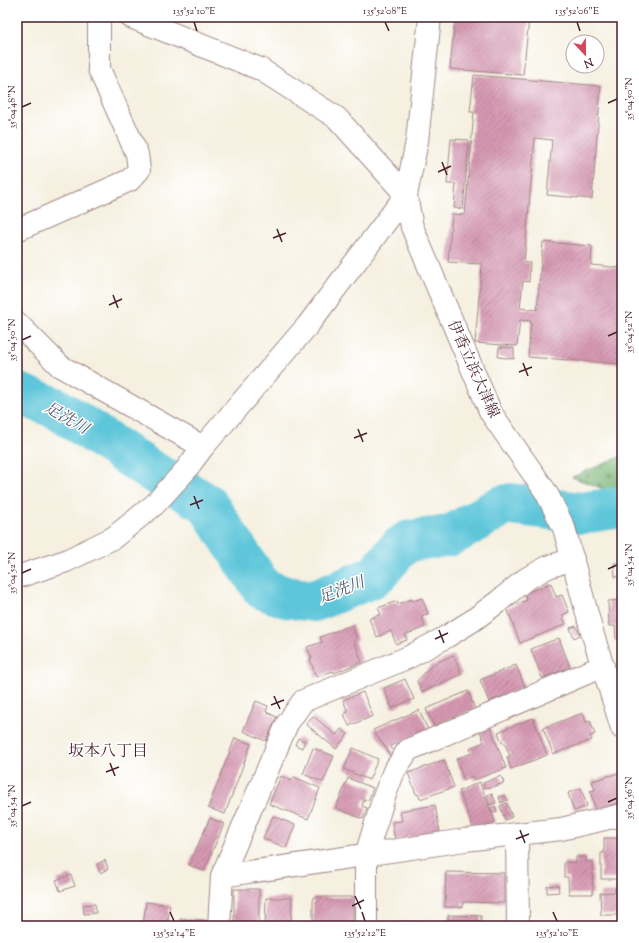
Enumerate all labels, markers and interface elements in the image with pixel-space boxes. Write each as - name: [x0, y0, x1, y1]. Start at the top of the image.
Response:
- text: 135°52'10"E: [173, 4, 215, 19]
- text: 135°52'08"E: [363, 4, 407, 19]
- text: 135°52'06"E: [555, 4, 599, 19]
- north arrow: [565, 34, 605, 74]
- text: N: [581, 53, 596, 71]
- text: 35°04'50"N: [622, 78, 637, 120]
- text: 35°04'48"N: [5, 85, 20, 129]
- text: 35°04'52"N: [622, 311, 637, 353]
- street label: 伊香立浜大津線: [442, 317, 504, 422]
- text: 35°04'50"N: [5, 319, 20, 361]
- water label: 足洗川: [39, 397, 94, 442]
- text: 35°04'54"N: [622, 544, 637, 586]
- text: 35°04'52"N: [5, 552, 20, 594]
- water label: 足洗川: [315, 571, 370, 611]
- district label: 坂本八丁目: [68, 741, 148, 764]
- text: 35°04'56"N: [622, 777, 637, 819]
- text: 35°04'54"N: [5, 785, 20, 827]
- text: 135°52'14"E: [153, 926, 195, 941]
- text: 135°52'12"E: [344, 926, 386, 941]
- text: 135°52'10"E: [536, 926, 578, 941]

